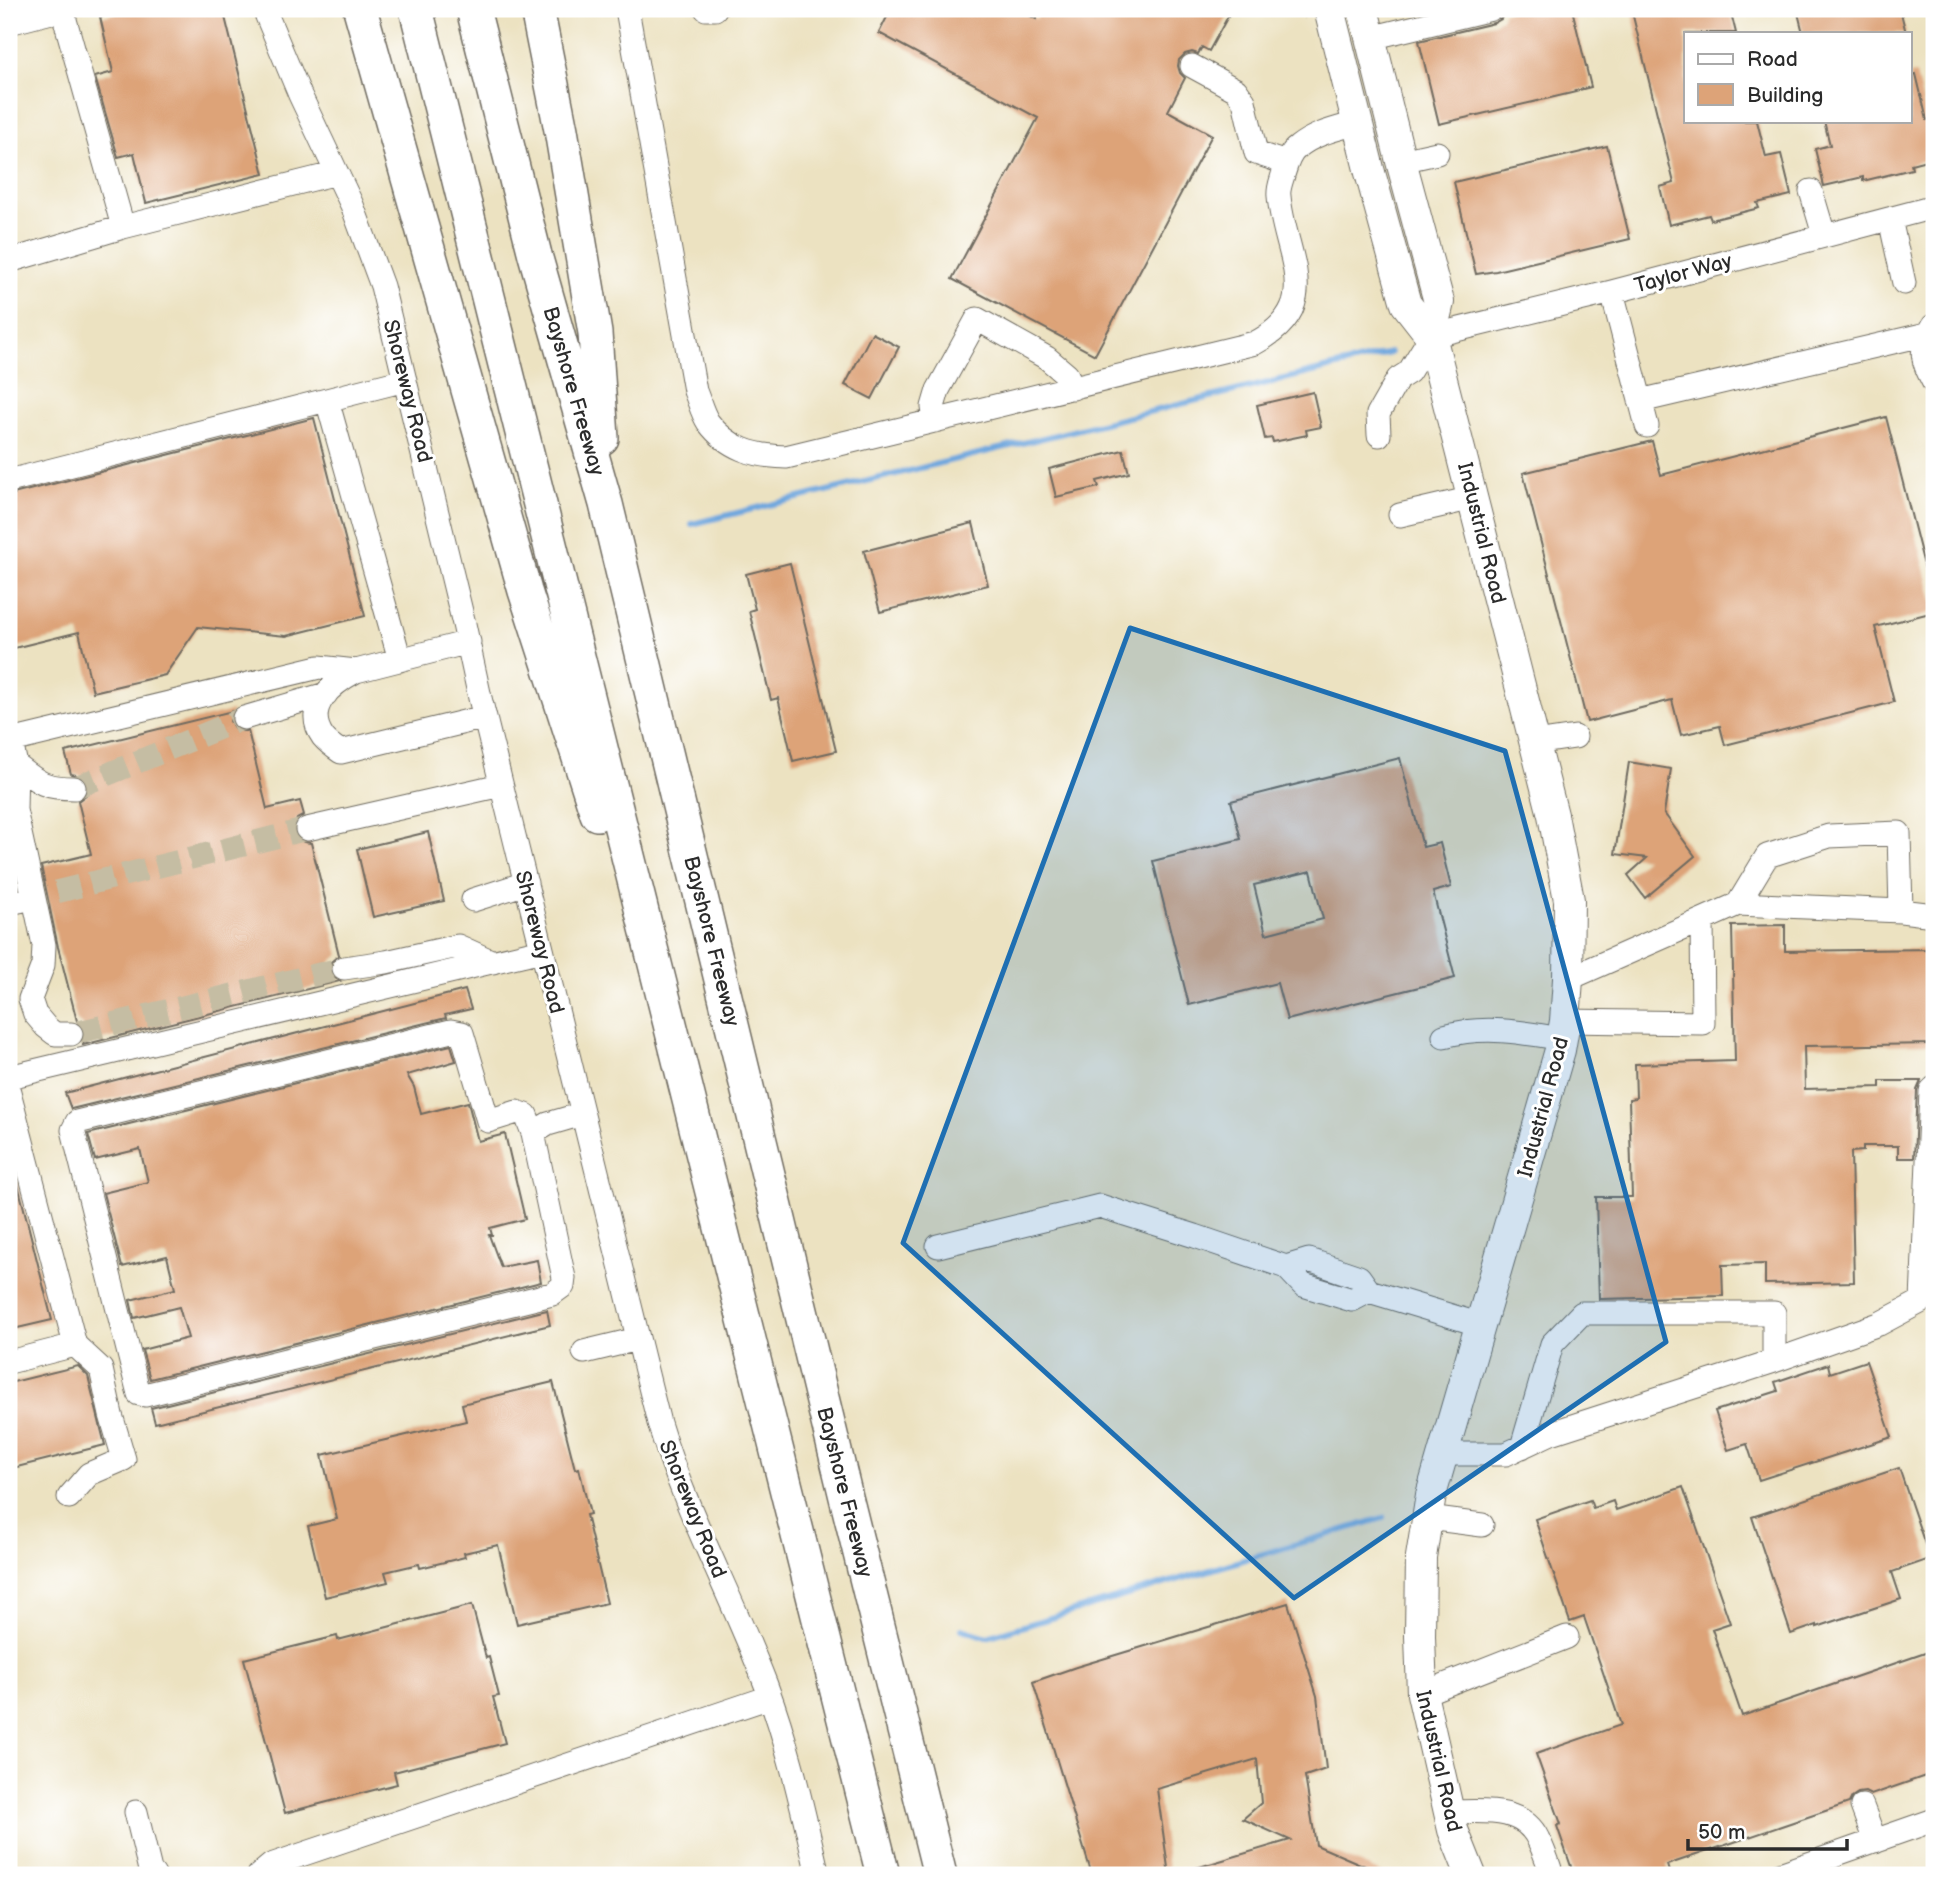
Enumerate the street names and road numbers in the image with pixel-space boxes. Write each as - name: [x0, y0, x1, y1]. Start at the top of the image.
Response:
- street label: Taylor Way: [1632, 248, 1735, 299]
- street label: Bayshore Freeway: [537, 304, 610, 479]
- street label: Shoreway Road: [378, 317, 437, 465]
- street label: Industrial Road: [1452, 460, 1511, 606]
- street label: Bayshore Freeway: [678, 853, 745, 1029]
- street label: Shoreway Road: [510, 868, 569, 1016]
- street label: Industrial Road: [1513, 1034, 1574, 1180]
- street label: Bayshore Freeway: [811, 1404, 878, 1580]
- street label: Shoreway Road: [654, 1437, 732, 1582]
- street label: Industrial Road: [1410, 1688, 1467, 1834]

